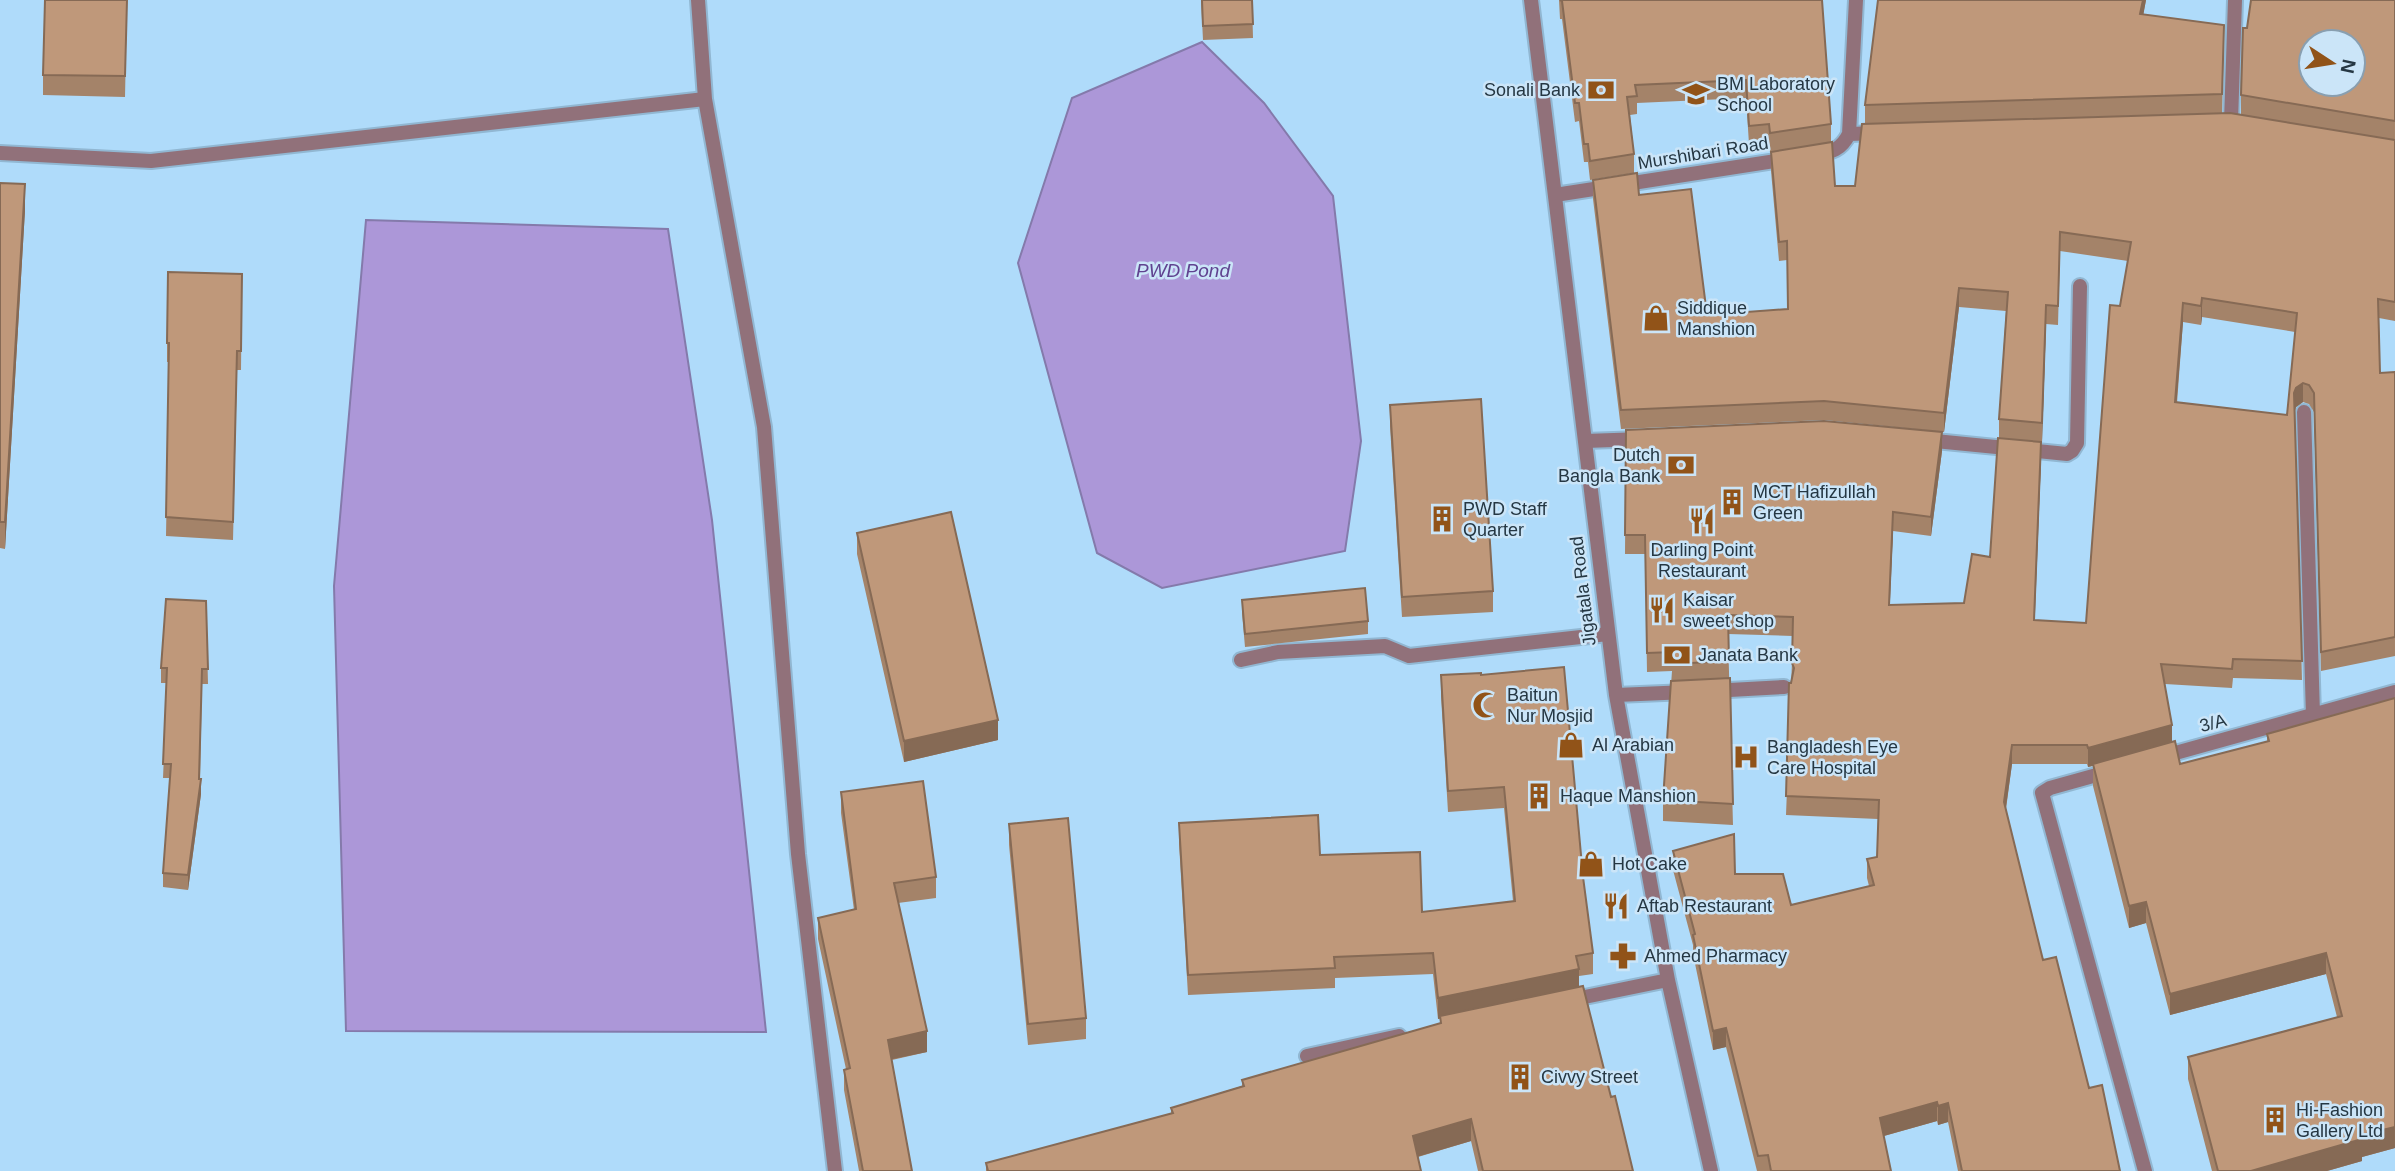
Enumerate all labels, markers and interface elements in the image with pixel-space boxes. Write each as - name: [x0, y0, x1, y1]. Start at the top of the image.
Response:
- north arrow: [2297, 28, 2367, 98]
- text: N: [2336, 58, 2360, 75]
- place label: BM Laboratory School: [1717, 74, 1835, 115]
- bank icon: Sonali Bank: [1586, 75, 1616, 105]
- school or university icon: BM Laboratory School: [1681, 79, 1711, 109]
- place label: Sonali Bank: [1484, 80, 1581, 100]
- street label: Murshibari Road: [1636, 133, 1770, 173]
- water label: PWD Pond: [1136, 260, 1231, 281]
- place label: Siddique Manshion: [1677, 298, 1755, 339]
- shop icon: Siddique Manshion: [1641, 303, 1671, 333]
- place label: Dutch Bangla Bank: [1558, 445, 1661, 486]
- bank icon: Dutch Bangla Bank: [1666, 450, 1696, 480]
- place label: MCT Hafizullah Green: [1753, 482, 1876, 523]
- building icon: MCT Hafizullah Green: [1717, 487, 1747, 517]
- place label: PWD Staff Quarter: [1463, 499, 1548, 540]
- building icon: PWD Staff Quarter: [1427, 504, 1457, 534]
- restaurant icon: Darling Point Restaurant: [1687, 506, 1717, 536]
- street label: Jigatala Road: [1566, 535, 1600, 647]
- place label: Darling Point Restaurant: [1650, 540, 1754, 581]
- place label: Kaisar sweet shop: [1683, 590, 1774, 631]
- restaurant icon: Kaisar sweet shop: [1647, 595, 1677, 625]
- bank icon: Janata Bank: [1662, 640, 1692, 670]
- place label: Janata Bank: [1698, 645, 1799, 665]
- place label: Baitun Nur Mosjid: [1507, 685, 1593, 726]
- mosque icon: Baitun Nur Mosjid: [1471, 690, 1501, 720]
- street label: 3/A: [2197, 710, 2229, 736]
- shop icon: Al Arabian: [1556, 730, 1586, 760]
- place label: Al Arabian: [1592, 735, 1674, 755]
- place label: Bangladesh Eye Care Hospital: [1767, 737, 1898, 778]
- hospital icon: Bangladesh Eye Care Hospital: [1731, 742, 1761, 772]
- building icon: Haque Manshion: [1524, 781, 1554, 811]
- place label: Haque Manshion: [1560, 786, 1696, 806]
- shop icon: Hot Cake: [1576, 849, 1606, 879]
- place label: Hot Cake: [1612, 854, 1687, 874]
- restaurant icon: Aftab Restaurant: [1601, 891, 1631, 921]
- place label: Aftab Restaurant: [1637, 896, 1772, 916]
- pharmacy icon: Ahmed Pharmacy: [1608, 941, 1638, 971]
- place label: Ahmed Pharmacy: [1644, 946, 1787, 966]
- building icon: Civvy Street: [1505, 1062, 1535, 1092]
- place label: Civvy Street: [1541, 1067, 1638, 1087]
- place label: Hi-Fashion Gallery Ltd: [2296, 1100, 2383, 1141]
- building icon: Hi-Fashion Gallery Ltd: [2260, 1105, 2290, 1135]

